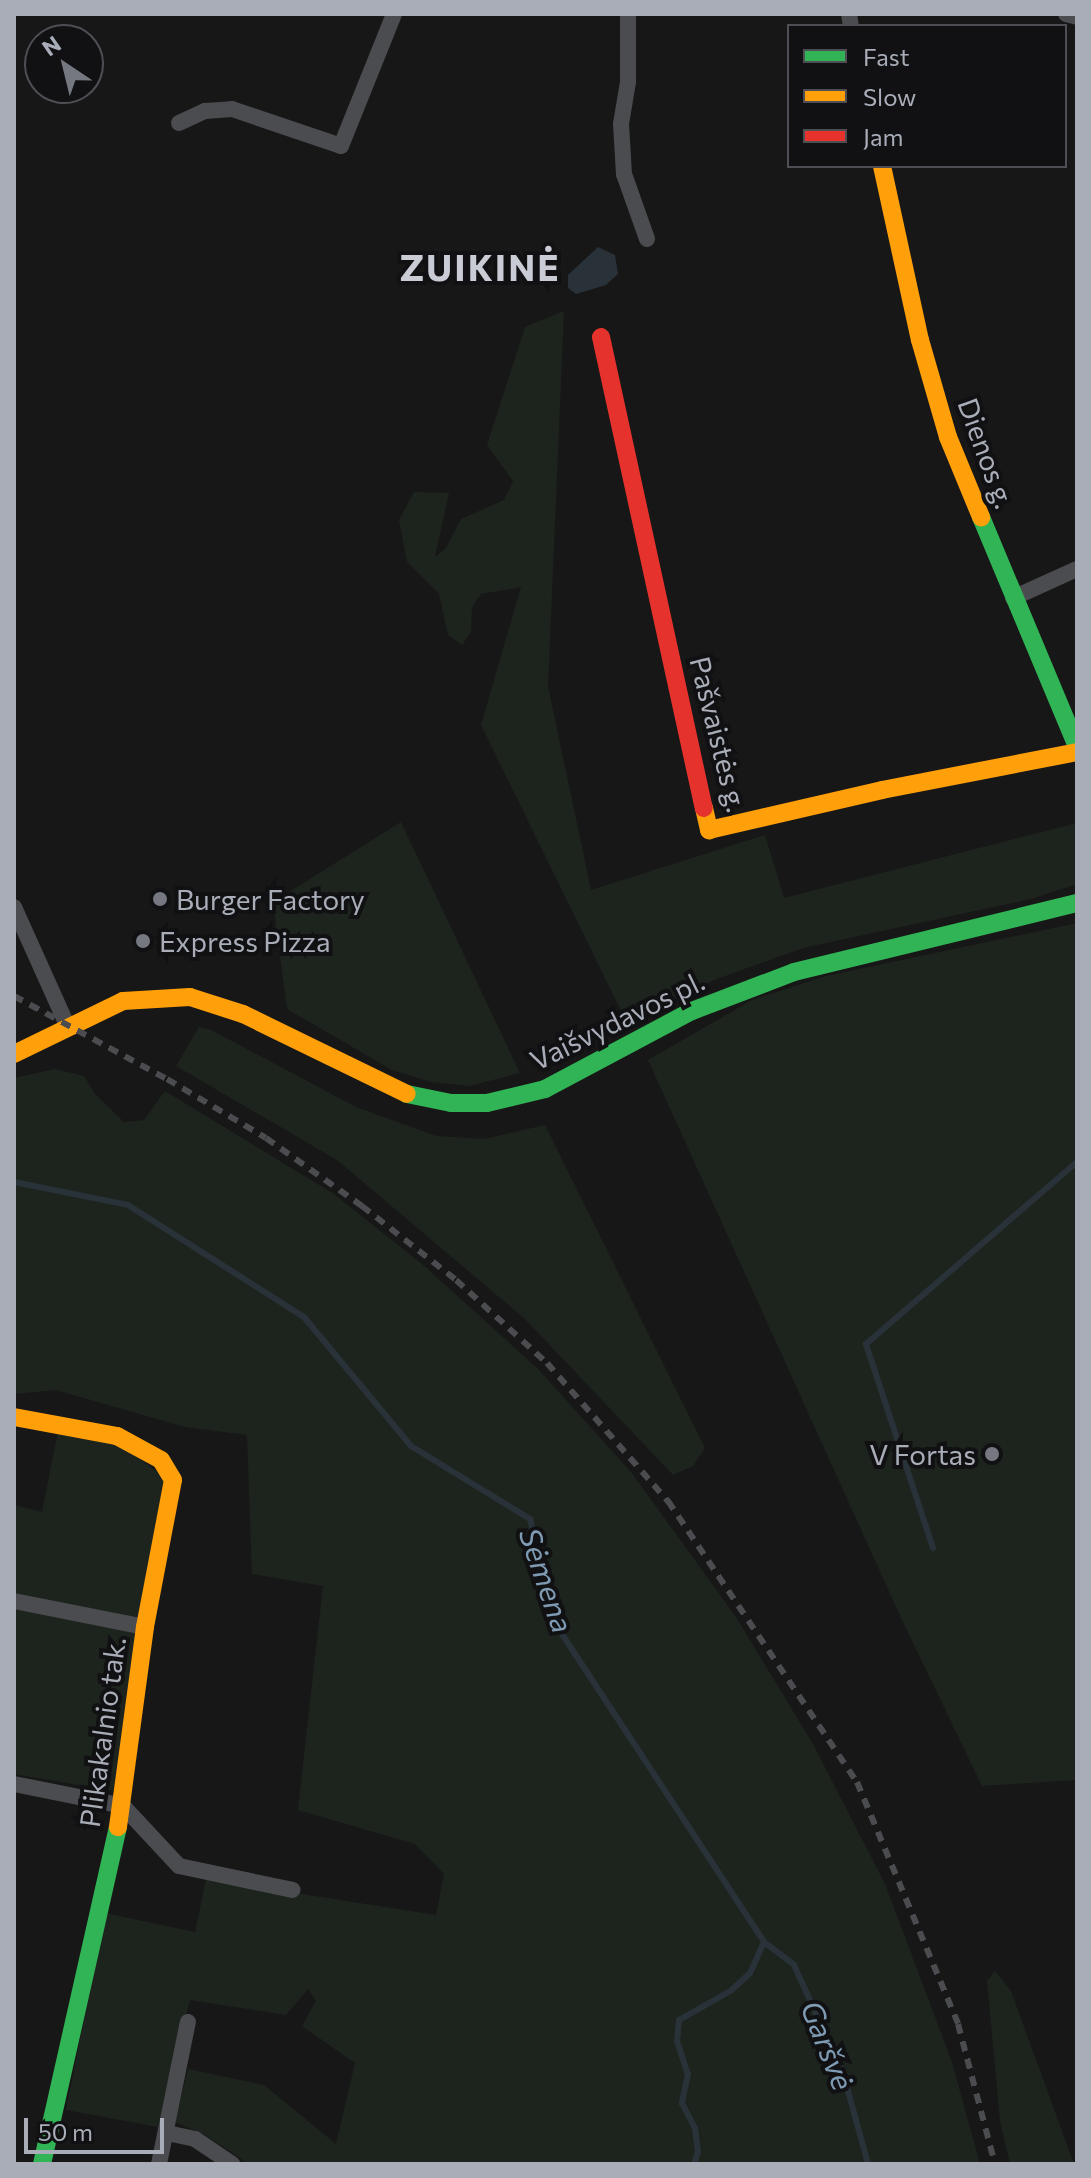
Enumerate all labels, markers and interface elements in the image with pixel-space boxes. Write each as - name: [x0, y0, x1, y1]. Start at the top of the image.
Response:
- north arrow: [24, 24, 104, 104]
- legend: [787, 24, 1067, 168]
- text: N: [37, 30, 66, 61]
- text: Fast: [863, 42, 910, 71]
- text: Slow: [863, 82, 916, 111]
- text: Jam: [863, 122, 903, 151]
- district label: ZUIKINĖ: [399, 245, 561, 289]
- street label: Dienos g.: [952, 393, 1022, 513]
- street label: Pašvaistės g.: [683, 653, 755, 815]
- place label: Burger Factory: [176, 882, 365, 916]
- marker: Burger Factory: [151, 890, 169, 908]
- place label: Express Pizza: [159, 924, 331, 958]
- marker: Express Pizza: [134, 932, 152, 950]
- street label: Vaišvydavos pl.: [524, 963, 710, 1077]
- place label: V Fortas: [869, 1437, 976, 1471]
- marker: V Fortas: [983, 1445, 1001, 1463]
- water label: Sėmena: [512, 1523, 582, 1637]
- street label: Plikakalnio tak.: [72, 1635, 132, 1829]
- water label: Garšvė: [794, 1995, 862, 2095]
- scale bar: [28, 2102, 168, 2152]
- text: 50 m: [38, 2117, 93, 2146]

